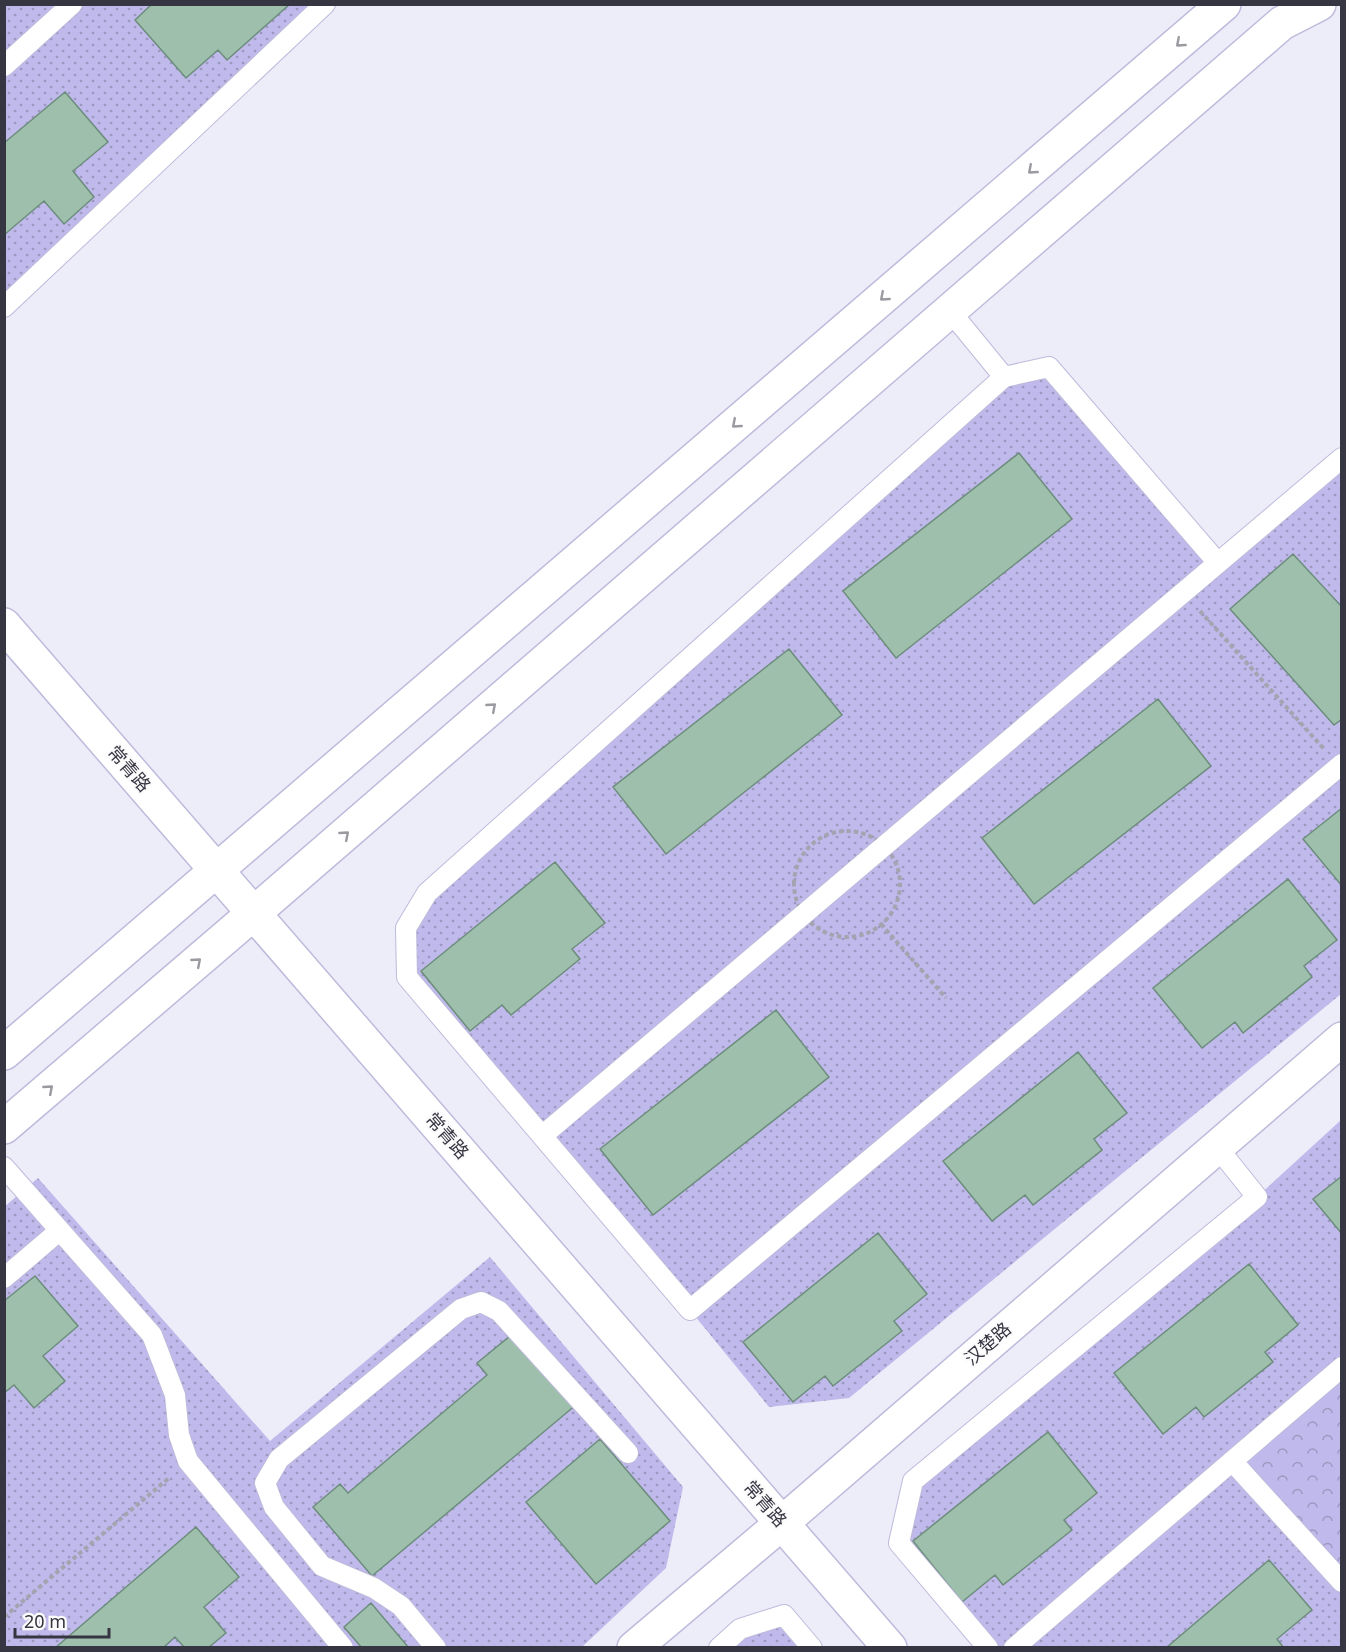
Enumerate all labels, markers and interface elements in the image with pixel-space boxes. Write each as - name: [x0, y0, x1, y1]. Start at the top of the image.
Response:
- one-way arrow: [1176, 36, 1187, 47]
- one-way arrow: [1028, 163, 1039, 174]
- one-way arrow: [880, 290, 891, 301]
- one-way arrow: [732, 417, 743, 428]
- one-way arrow: [485, 703, 496, 714]
- street label: 常青路: [103, 740, 157, 797]
- one-way arrow: [338, 831, 349, 842]
- one-way arrow: [190, 958, 201, 969]
- one-way arrow: [42, 1085, 53, 1096]
- street label: 常青路: [421, 1107, 475, 1164]
- street label: 汉楚路: [959, 1316, 1016, 1370]
- street label: 常青路: [739, 1475, 793, 1532]
- scale bar: [15, 1601, 110, 1639]
- text: 20 m: [24, 1609, 66, 1633]

